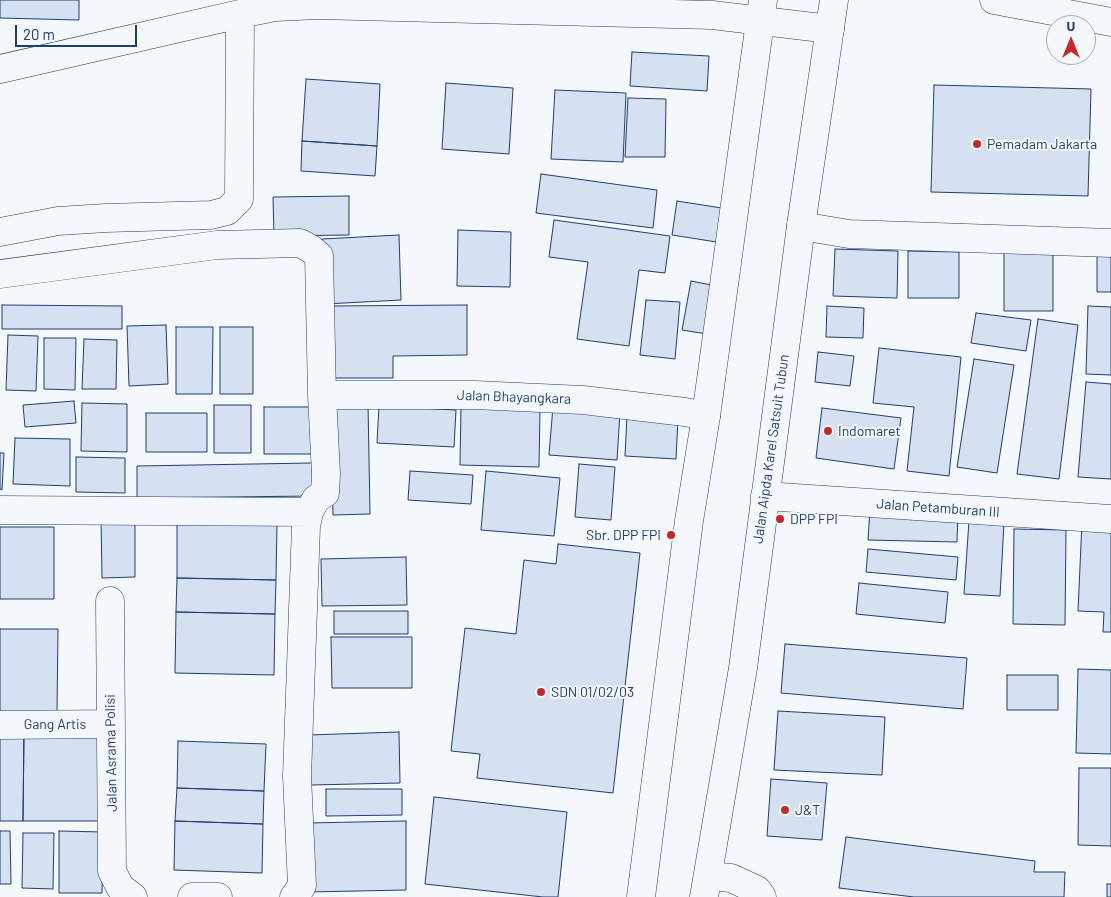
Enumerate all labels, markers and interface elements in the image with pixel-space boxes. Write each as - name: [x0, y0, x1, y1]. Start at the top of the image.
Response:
- scale bar: [18, 15, 140, 47]
- north arrow: [1046, 15, 1096, 65]
- text: U: [1067, 17, 1075, 34]
- text: 20 m: [23, 25, 55, 43]
- place label: Pemadam Jakarta: [987, 136, 1097, 152]
- marker: Pemadam Jakarta: [971, 138, 983, 150]
- street label: Jalan Aipda Karel Satsuit Tubun: [749, 353, 793, 545]
- street label: Jalan Bhayangkara: [457, 387, 571, 407]
- place label: Indomaret: [838, 423, 901, 439]
- marker: Indomaret: [822, 425, 834, 437]
- street label: Jalan Petamburan III: [876, 495, 1000, 521]
- place label: DPP FPI: [790, 511, 838, 527]
- marker: DPP FPI: [774, 513, 786, 525]
- place label: Sbr. DPP FPI: [586, 527, 661, 543]
- marker: Sbr. DPP FPI: [665, 529, 677, 541]
- place label: SDN 01/02/03: [551, 684, 634, 700]
- marker: SDN 01/02/03: [535, 686, 547, 698]
- street label: Jalan Asrama Polisi: [102, 694, 120, 812]
- street label: Gang Artis: [24, 716, 86, 732]
- place label: J&T: [795, 802, 820, 818]
- marker: J&T: [779, 804, 791, 816]

